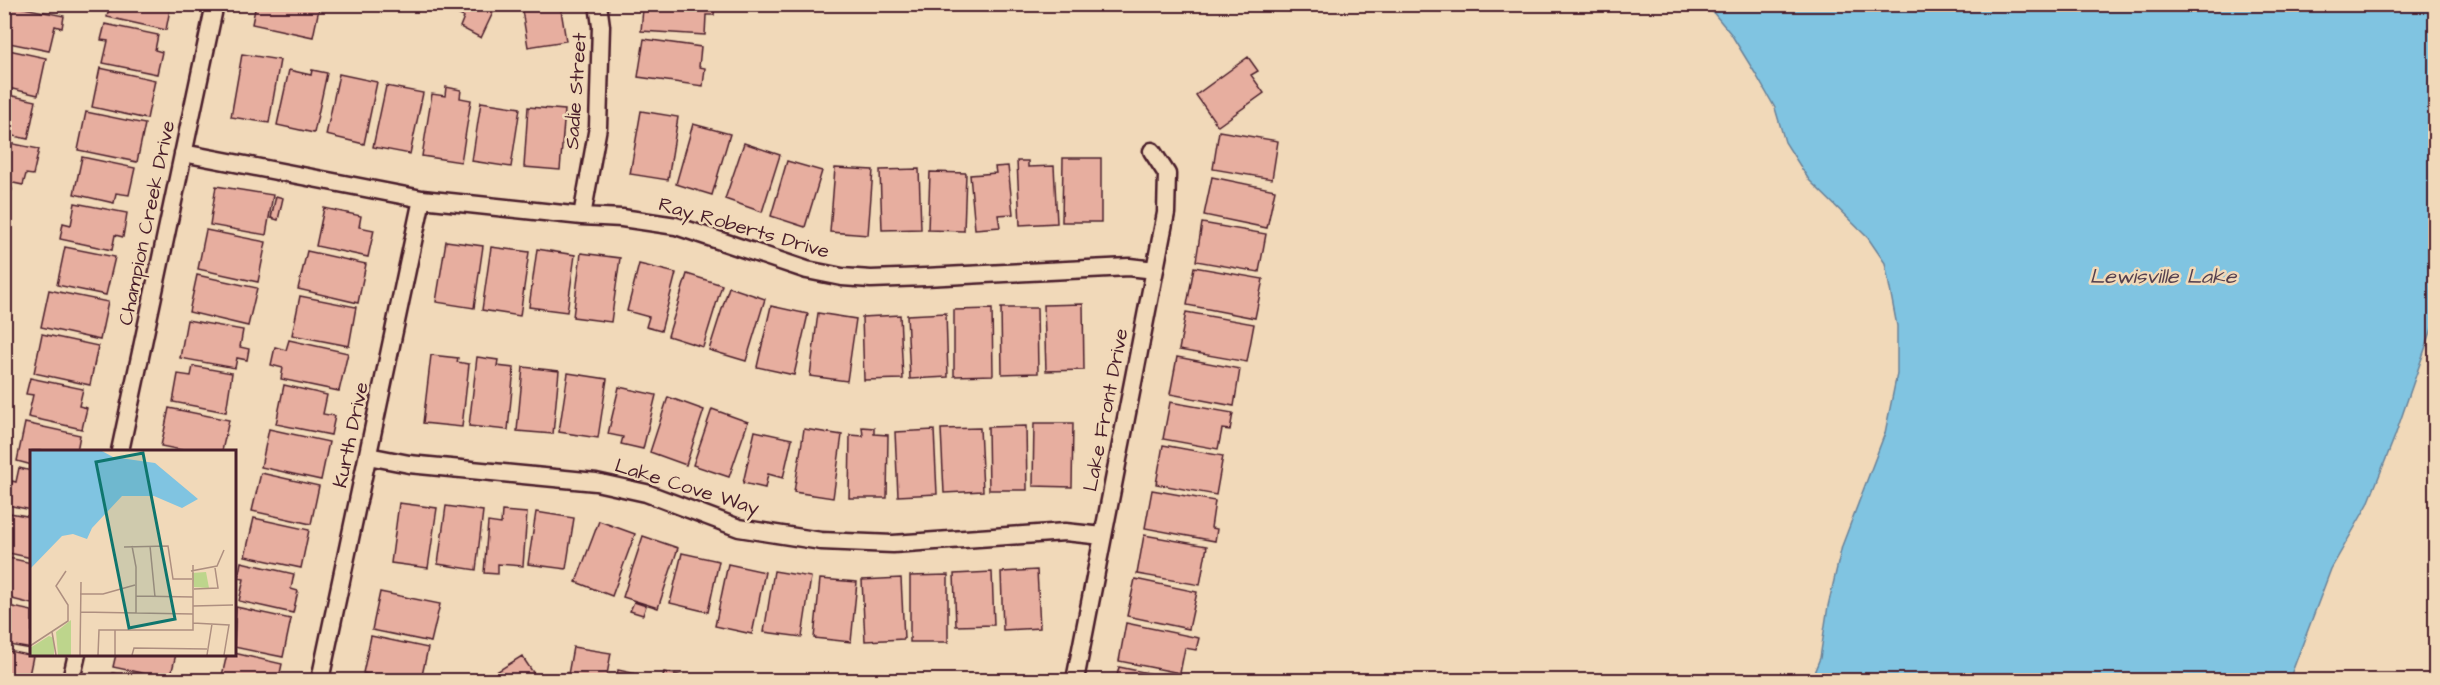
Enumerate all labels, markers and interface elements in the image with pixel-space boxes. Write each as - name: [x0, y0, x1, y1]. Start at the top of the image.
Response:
- street label: Sadie Street: [558, 32, 594, 150]
- street label: Champion Creek Drive: [112, 118, 182, 328]
- street label: Ray Roberts Drive: [655, 190, 833, 267]
- water label: Lewisville Lake: [2090, 262, 2238, 291]
- street label: Lake Front Drive: [1076, 326, 1136, 494]
- street label: Kurth Drive: [326, 379, 376, 491]
- inset map: [30, 450, 236, 655]
- street label: Lake Cove Way: [611, 452, 763, 523]

